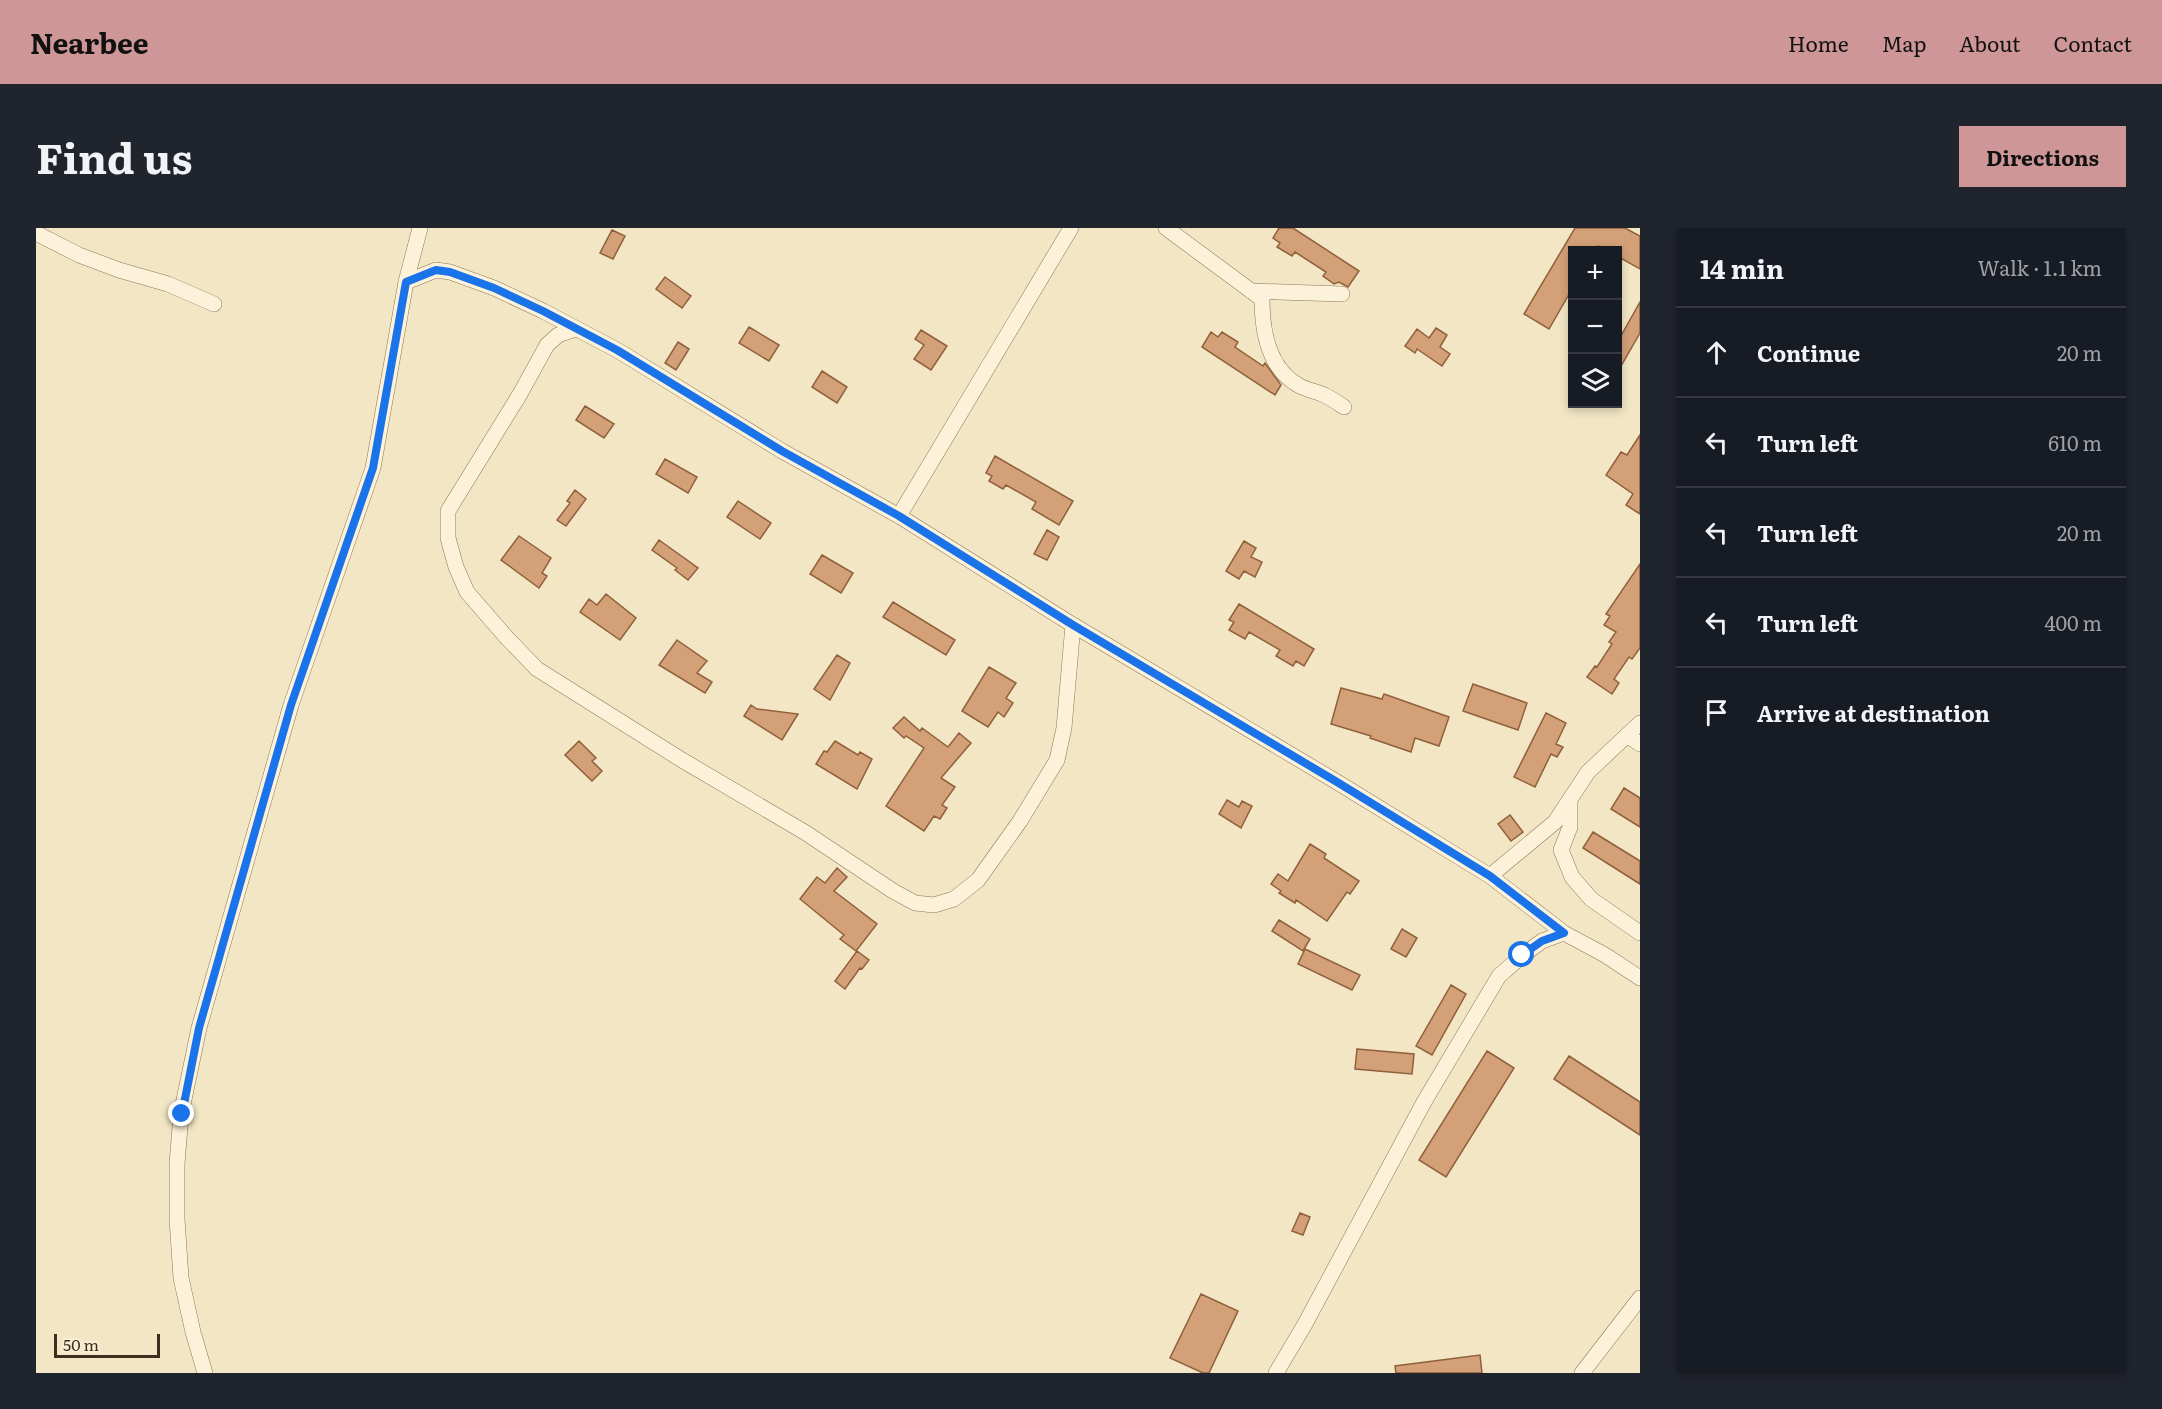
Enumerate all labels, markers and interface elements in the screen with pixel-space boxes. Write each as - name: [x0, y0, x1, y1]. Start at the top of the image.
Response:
- text: Nearbee: [30, 21, 149, 63]
- text: Home: [1788, 27, 1849, 58]
- text: Map: [1882, 27, 1926, 58]
- text: About: [1959, 27, 2021, 58]
- text: Contact: [2054, 27, 2132, 58]
- text: Find us: [36, 125, 193, 187]
- button: Directions: [1959, 126, 2126, 187]
- map controls: [1568, 246, 1622, 408]
- button: +: [1568, 246, 1622, 300]
- text: 14 min: [1700, 248, 1784, 287]
- text: Walk · 1.1 km: [1978, 252, 2102, 282]
- button: −: [1568, 300, 1622, 354]
- icon: ahead: [1700, 336, 1733, 369]
- text: Continue: [1757, 336, 1860, 369]
- text: 20 m: [2057, 337, 2102, 367]
- button: layers: [1568, 354, 1622, 408]
- icon: left: [1700, 426, 1733, 459]
- text: Turn left: [1757, 426, 1858, 459]
- text: 610 m: [2048, 427, 2102, 457]
- icon: left: [1700, 516, 1733, 549]
- text: Turn left: [1757, 516, 1858, 549]
- text: 20 m: [2057, 517, 2102, 547]
- icon: left: [1700, 606, 1733, 639]
- text: Turn left: [1757, 606, 1858, 639]
- text: 400 m: [2044, 607, 2102, 637]
- icon: arrive: [1700, 696, 1733, 729]
- text: Arrive at destination: [1757, 696, 1990, 729]
- route start: [1508, 941, 1534, 967]
- route end: [168, 1100, 194, 1126]
- scale bar: [54, 1331, 160, 1358]
- text: 50 m: [63, 1332, 99, 1356]

